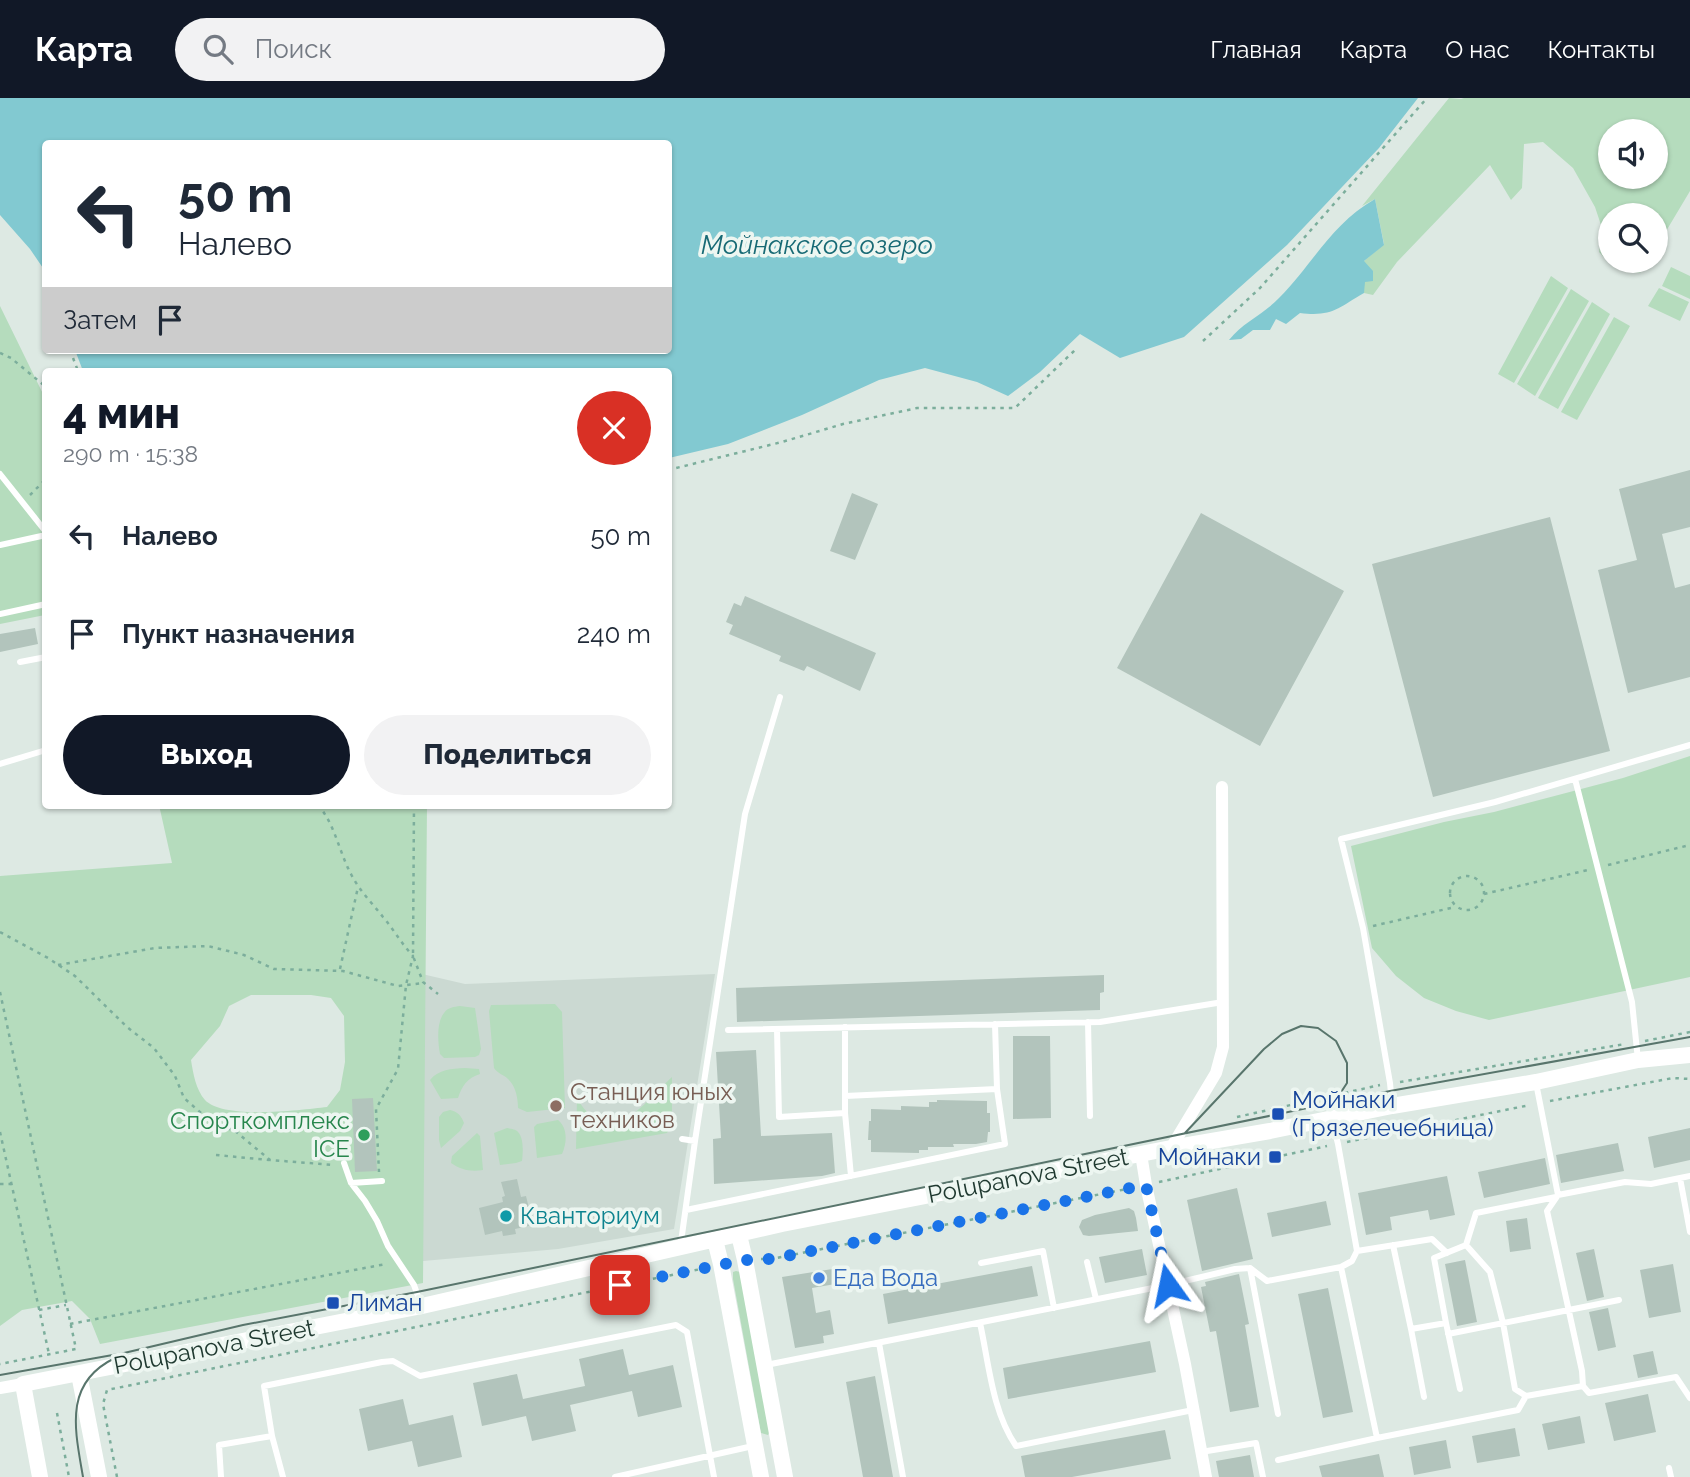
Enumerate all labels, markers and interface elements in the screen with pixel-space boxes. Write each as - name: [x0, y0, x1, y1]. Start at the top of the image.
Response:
- search box: [175, 18, 665, 81]
- text: Карта: [35, 30, 133, 69]
- icon: search: [199, 30, 237, 68]
- text: Поиск: [255, 34, 332, 64]
- text: Главная: [1210, 35, 1302, 64]
- text: Карта: [1340, 35, 1407, 64]
- text: О нас: [1445, 35, 1510, 64]
- text: Контакты: [1548, 35, 1655, 64]
- map controls: [1598, 119, 1668, 273]
- button: sound: [1598, 119, 1668, 189]
- text: 50 m: [178, 166, 293, 223]
- icon: left: [63, 168, 154, 259]
- button: search: [1598, 203, 1668, 273]
- text: Налево: [178, 225, 292, 262]
- water label: Мойнакское озеро: [701, 230, 933, 260]
- icon: arrive: [151, 301, 189, 339]
- text: Затем: [63, 305, 137, 335]
- text: 4 мин: [63, 389, 180, 438]
- button: close: [577, 391, 651, 465]
- text: 290 m · 15:38: [63, 440, 198, 467]
- icon: left: [63, 517, 101, 555]
- text: Налево: [122, 521, 218, 551]
- text: 50 m: [590, 521, 651, 551]
- icon: arrive: [63, 615, 101, 653]
- text: Пункт назначения: [122, 619, 355, 649]
- text: 240 m: [577, 619, 651, 649]
- button: Выход: [63, 715, 350, 795]
- button: Поделиться: [364, 715, 651, 795]
- place label: Станция юных техников: [570, 1077, 733, 1134]
- place label: Мойнаки (Грязелечебница): [1292, 1085, 1494, 1142]
- marker: Станция юных техников: [548, 1098, 564, 1114]
- place label: Спорткомплекс ICE: [170, 1106, 350, 1163]
- marker: Мойнаки (Грязелечебница): [1270, 1106, 1286, 1122]
- marker: Спорткомплекс ICE: [356, 1127, 372, 1143]
- street label: Polupanova Street: [925, 1142, 1131, 1209]
- place label: Мойнаки: [1158, 1142, 1261, 1171]
- marker: Мойнаки: [1267, 1149, 1283, 1165]
- place label: Кванториум: [520, 1201, 660, 1230]
- marker: Кванториум: [498, 1208, 514, 1224]
- position arrow: [1131, 1248, 1205, 1322]
- pin: [590, 1255, 650, 1315]
- place label: Еда Вода: [833, 1263, 938, 1292]
- icon: arrive: [601, 1266, 639, 1304]
- marker: Еда Вода: [811, 1270, 827, 1286]
- place label: Лиман: [347, 1288, 423, 1317]
- marker: Лиман: [325, 1295, 341, 1311]
- street label: Polupanova Street: [111, 1313, 317, 1380]

